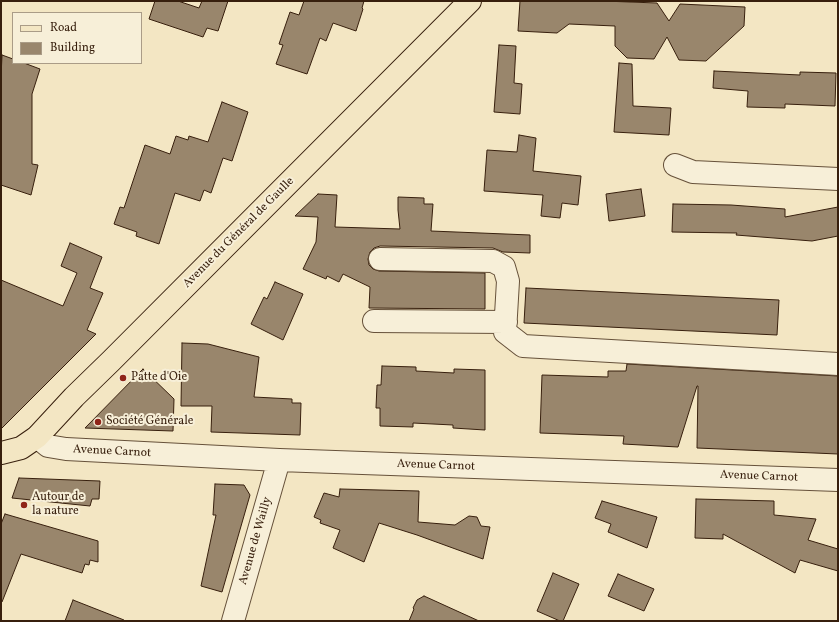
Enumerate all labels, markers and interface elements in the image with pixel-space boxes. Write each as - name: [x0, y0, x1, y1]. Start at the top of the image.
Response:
- legend: [12, 12, 142, 64]
- text: Road: [50, 20, 77, 36]
- text: Building: [50, 40, 95, 56]
- street label: Avenue du Général de Gaulle: [180, 174, 298, 292]
- place label: Patte d'Oie: [131, 371, 187, 385]
- marker: Patte d'Oie: [118, 373, 128, 383]
- place label: Société Générale: [106, 415, 193, 429]
- marker: Société Générale: [93, 417, 103, 427]
- street label: Avenue Carnot: [73, 443, 151, 461]
- street label: Avenue Carnot: [397, 457, 475, 475]
- street label: Avenue Carnot: [720, 468, 798, 486]
- place label: Autour de la nature: [32, 491, 84, 519]
- street label: Avenue de Wailly: [237, 495, 275, 587]
- marker: Autour de la nature: [19, 500, 29, 510]

